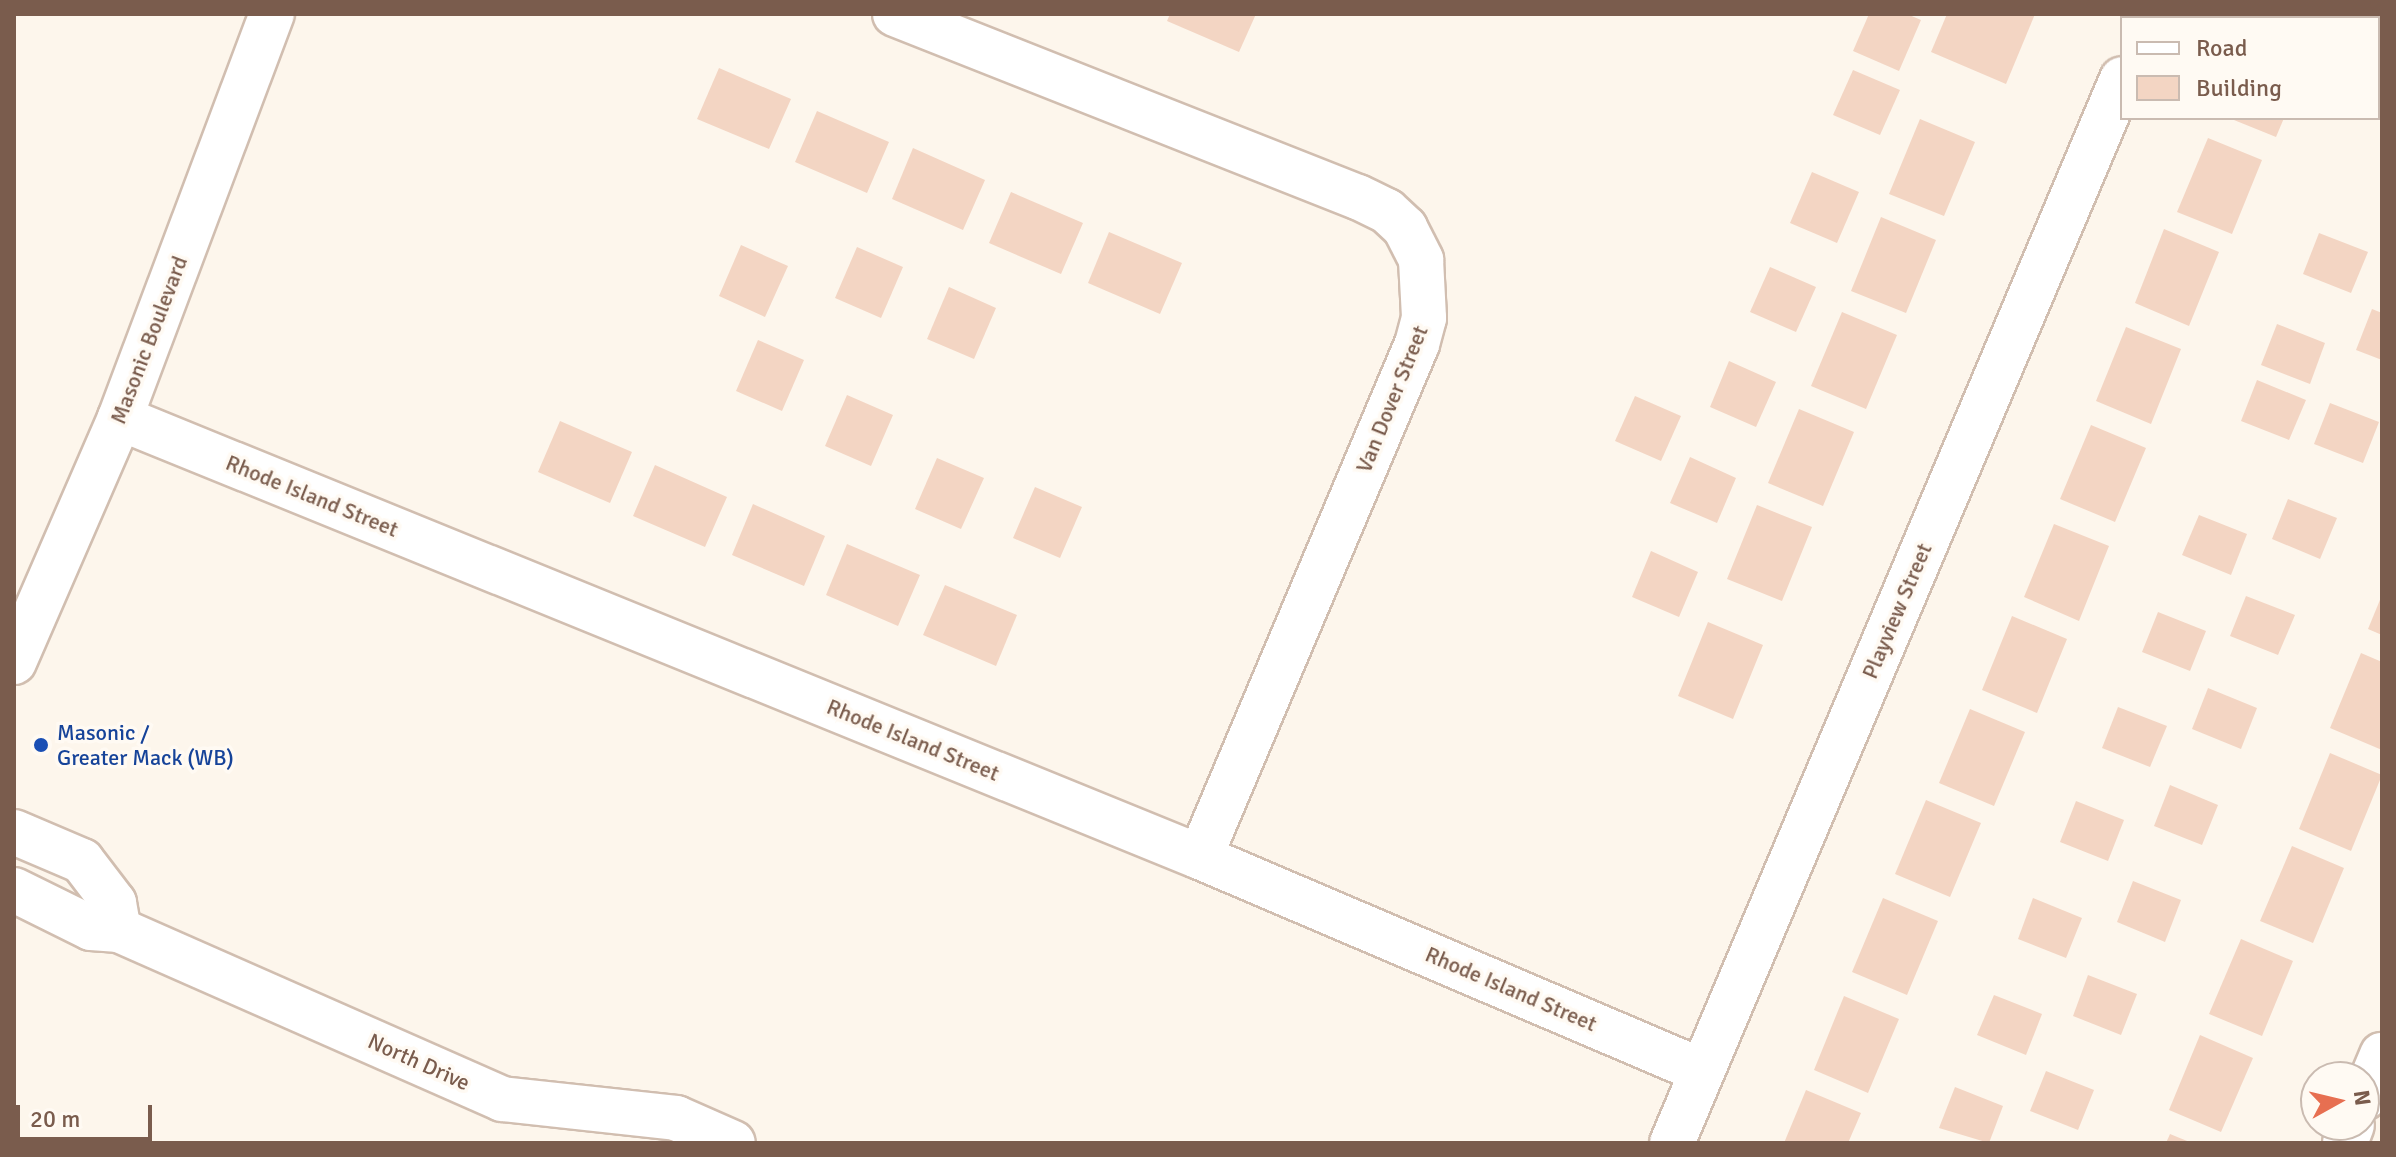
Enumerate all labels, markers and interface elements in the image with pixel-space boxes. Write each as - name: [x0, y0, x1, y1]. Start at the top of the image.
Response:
- legend: [2120, 16, 2380, 120]
- text: Road: [2196, 33, 2247, 63]
- text: Building: [2196, 73, 2282, 103]
- street label: Masonic Boulevard: [105, 252, 193, 428]
- street label: Van Dover Street: [1350, 322, 1434, 476]
- street label: Rhode Island Street: [222, 449, 402, 543]
- street label: Playview Street: [1857, 539, 1937, 683]
- street label: Rhode Island Street: [823, 693, 1003, 787]
- place label: Masonic / Greater Mack (WB): [57, 719, 234, 770]
- marker: Masonic / Greater Mack (WB): [32, 736, 50, 754]
- street label: Rhode Island Street: [1421, 941, 1601, 1037]
- street label: North Drive: [364, 1028, 474, 1096]
- north arrow: [2300, 1061, 2380, 1141]
- text: N: [2348, 1088, 2377, 1107]
- scale bar: [20, 1089, 156, 1139]
- text: 20 m: [30, 1104, 80, 1134]

